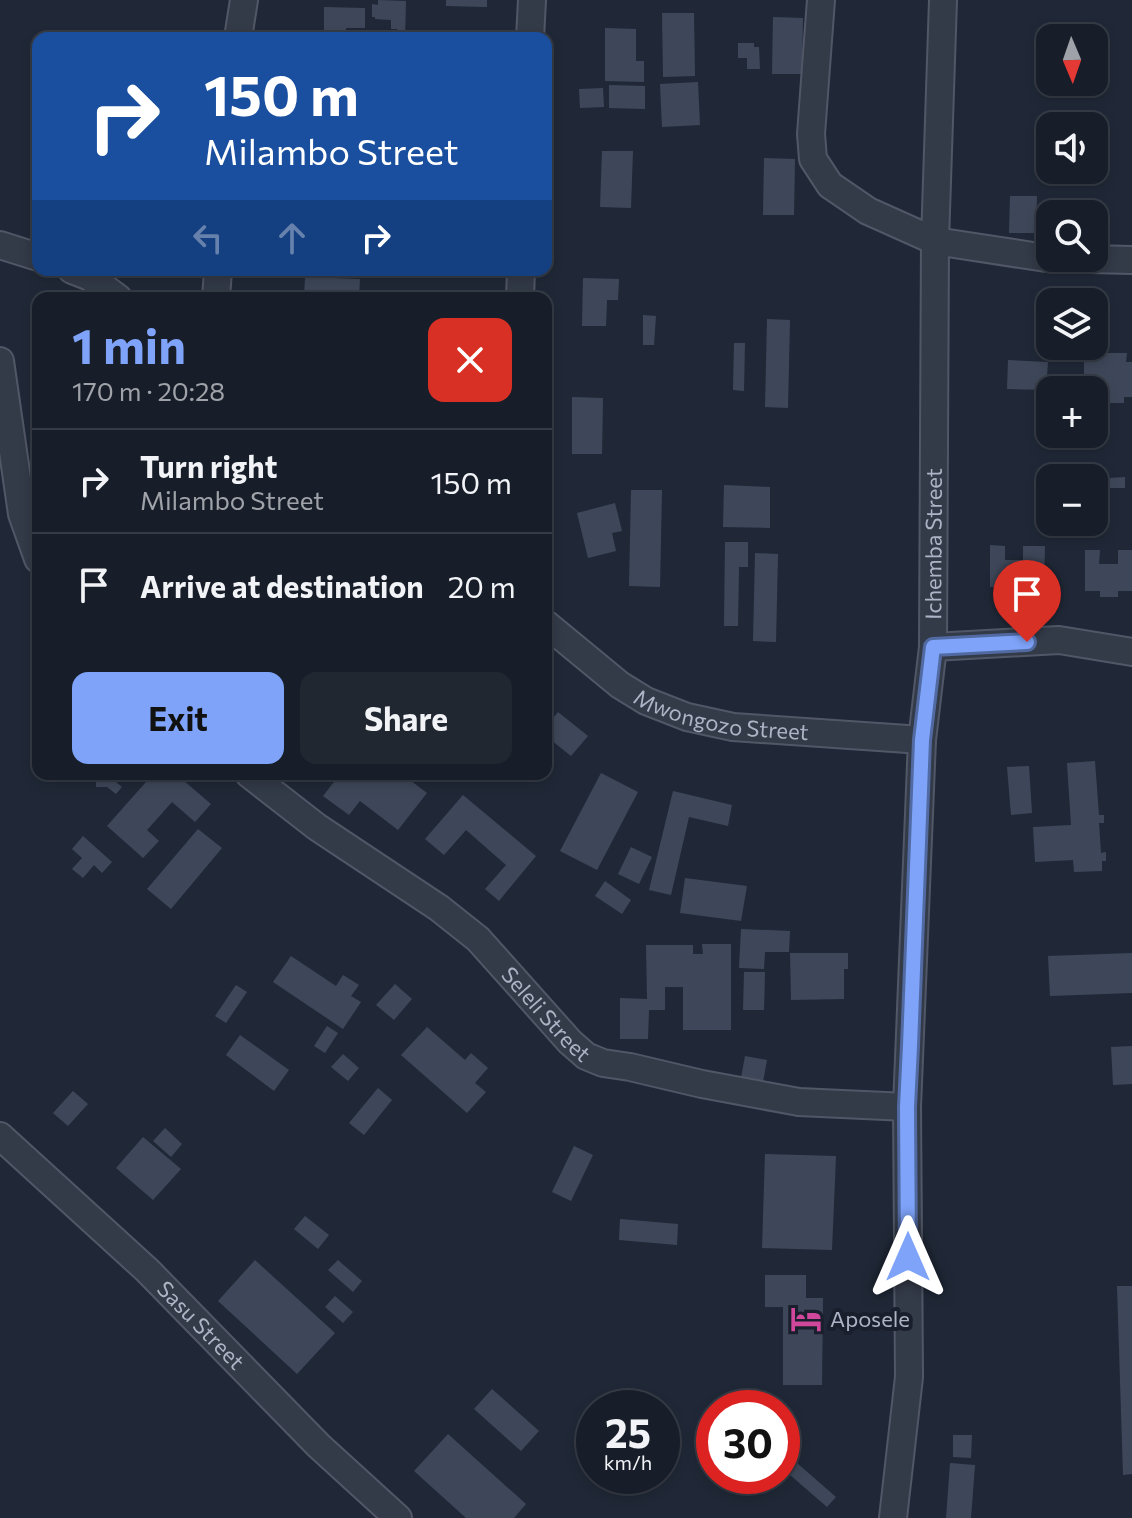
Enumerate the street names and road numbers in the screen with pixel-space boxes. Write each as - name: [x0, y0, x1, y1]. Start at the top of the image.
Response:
- street label: Ichemba Street: [919, 468, 947, 620]
- street label: Mwongozo Street: [629, 683, 810, 745]
- street label: Seleli Street: [496, 961, 597, 1067]
- street label: Sasu Street: [152, 1275, 250, 1375]

